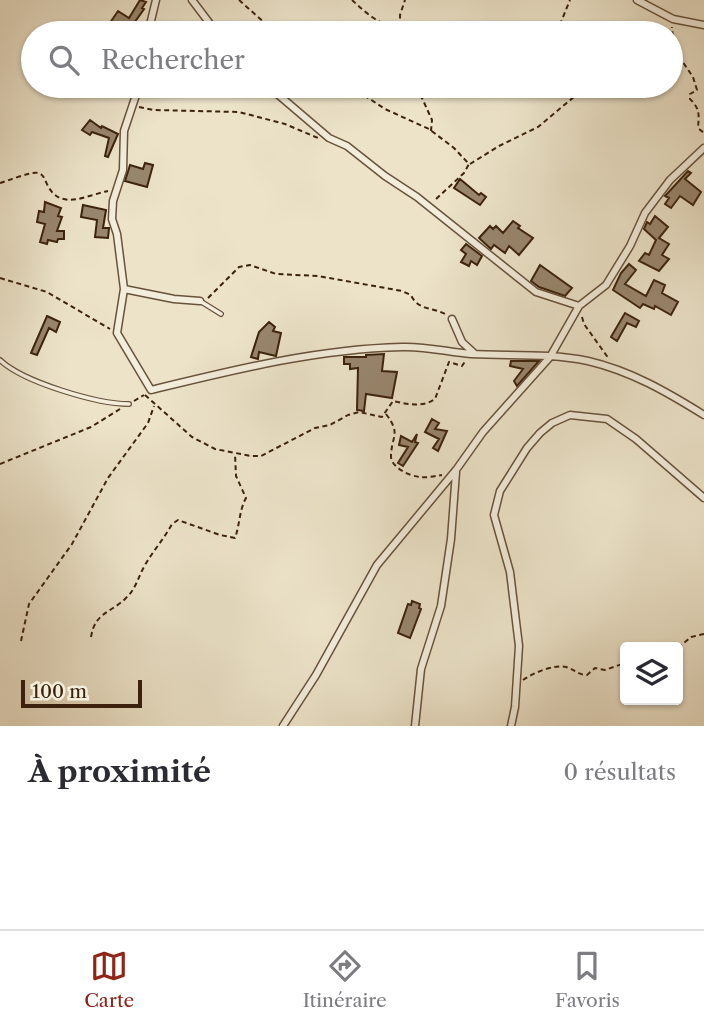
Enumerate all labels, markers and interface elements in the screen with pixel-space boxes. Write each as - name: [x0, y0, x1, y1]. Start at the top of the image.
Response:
- search box: [21, 21, 683, 98]
- icon: search: [45, 41, 83, 79]
- text: Rechercher: [101, 44, 245, 76]
- map controls: [620, 642, 683, 705]
- button: layers: [620, 642, 683, 705]
- scale bar: [21, 677, 142, 709]
- text: 100 m: [32, 680, 87, 703]
- text: À proximité: [28, 753, 211, 790]
- text: 0 résultats: [564, 758, 676, 786]
- tab: Carte: [84, 947, 134, 1012]
- tab: Itinéraire: [303, 947, 387, 1012]
- tab: Favoris: [555, 947, 620, 1012]

